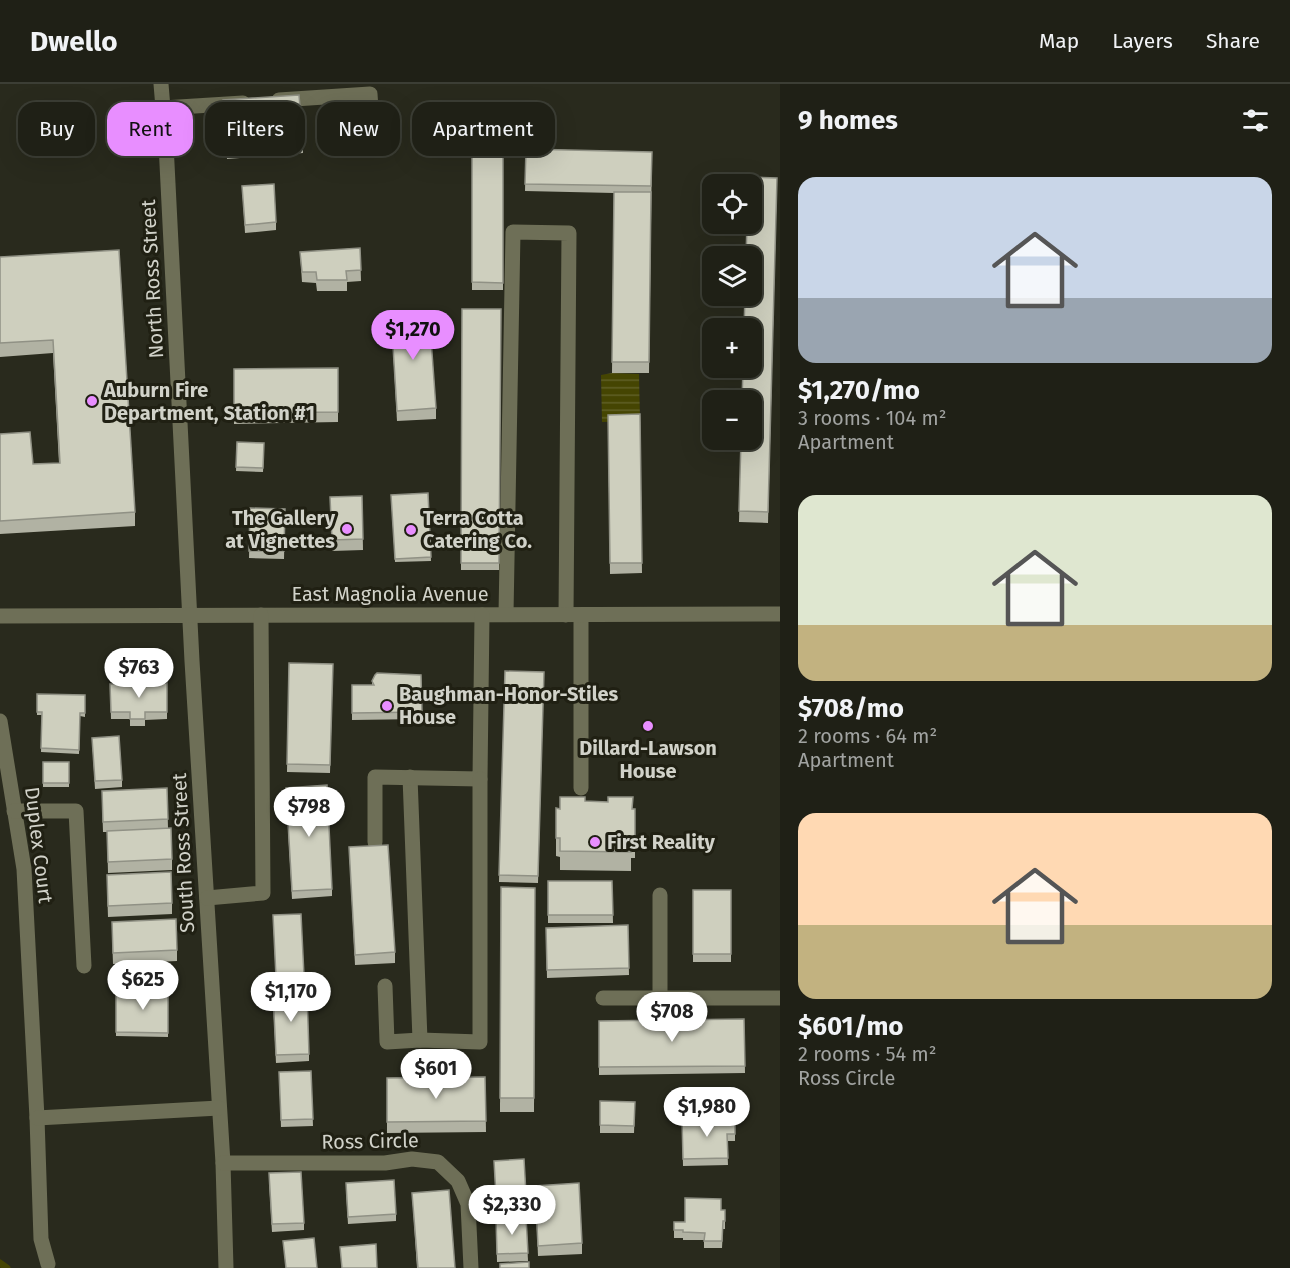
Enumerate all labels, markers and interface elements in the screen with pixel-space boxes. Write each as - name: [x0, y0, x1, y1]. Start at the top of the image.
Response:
- text: Dwello: [30, 25, 118, 58]
- text: Map: [1039, 28, 1079, 54]
- text: Layers: [1112, 28, 1173, 54]
- text: Share: [1206, 28, 1260, 54]
- chip: Buy: [18, 102, 95, 156]
- chip: Rent: [107, 102, 193, 156]
- chip: Filters: [205, 102, 305, 156]
- chip: New: [317, 102, 400, 156]
- chip: Apartment: [412, 102, 555, 156]
- icon: filters: [1239, 104, 1272, 137]
- text: 9 homes: [798, 105, 898, 136]
- map controls: [702, 174, 762, 450]
- button: locate: [702, 174, 762, 234]
- street label: North Ross Street: [136, 198, 168, 359]
- icon: home: [981, 216, 1089, 324]
- button: layers: [702, 246, 762, 306]
- pin: $1,270: [364, 310, 462, 361]
- text: $1,270: [385, 317, 441, 341]
- button: +: [702, 318, 762, 378]
- text: $1,270/mo: [798, 375, 920, 406]
- place label: Auburn Fire Department, Station #1: [103, 378, 315, 425]
- button: −: [702, 390, 762, 450]
- marker: Auburn Fire Department, Station #1: [85, 394, 99, 408]
- text: 3 rooms · 104 m²: [798, 406, 946, 430]
- text: Apartment: [798, 430, 894, 454]
- place label: The Gallery at Vignettes: [225, 506, 336, 553]
- place label: Terra Cotta Catering Co.: [423, 506, 532, 553]
- marker: The Gallery at Vignettes: [340, 522, 354, 536]
- marker: Terra Cotta Catering Co.: [404, 523, 418, 537]
- icon: home: [981, 534, 1089, 642]
- street label: East Magnolia Avenue: [291, 582, 489, 606]
- pin: $763: [103, 648, 175, 699]
- text: $763: [118, 655, 160, 679]
- place label: Baughman-Honor-Stiles House: [399, 682, 619, 729]
- text: $708/mo: [798, 693, 904, 724]
- marker: Baughman-Honor-Stiles House: [380, 699, 394, 713]
- marker: Dillard-Lawson House: [641, 719, 655, 733]
- text: 2 rooms · 64 m²: [798, 724, 937, 748]
- place label: Dillard-Lawson House: [579, 736, 717, 783]
- text: Apartment: [798, 748, 894, 772]
- street label: South Ross Street: [167, 772, 199, 934]
- street label: Duplex Court: [20, 785, 58, 905]
- pin: $798: [273, 787, 345, 838]
- text: $798: [288, 794, 330, 818]
- place label: First Reality: [607, 830, 716, 854]
- marker: First Reality: [588, 835, 602, 849]
- icon: home: [981, 852, 1089, 960]
- pin: $625: [107, 960, 179, 1011]
- text: $625: [121, 967, 165, 991]
- pin: $1,170: [242, 972, 340, 1023]
- text: $1,170: [265, 979, 317, 1003]
- pin: $708: [636, 992, 708, 1043]
- text: $708: [650, 999, 694, 1023]
- text: $601/mo: [798, 1011, 904, 1042]
- text: 2 rooms · 54 m²: [798, 1042, 937, 1066]
- pin: $601: [400, 1049, 472, 1100]
- text: $601: [415, 1056, 457, 1080]
- text: Ross Circle: [798, 1066, 895, 1090]
- pin: $1,980: [658, 1087, 756, 1138]
- text: $1,980: [678, 1094, 736, 1118]
- street label: Ross Circle: [321, 1128, 419, 1154]
- pin: $2,330: [463, 1185, 561, 1236]
- text: $2,330: [483, 1192, 541, 1216]

